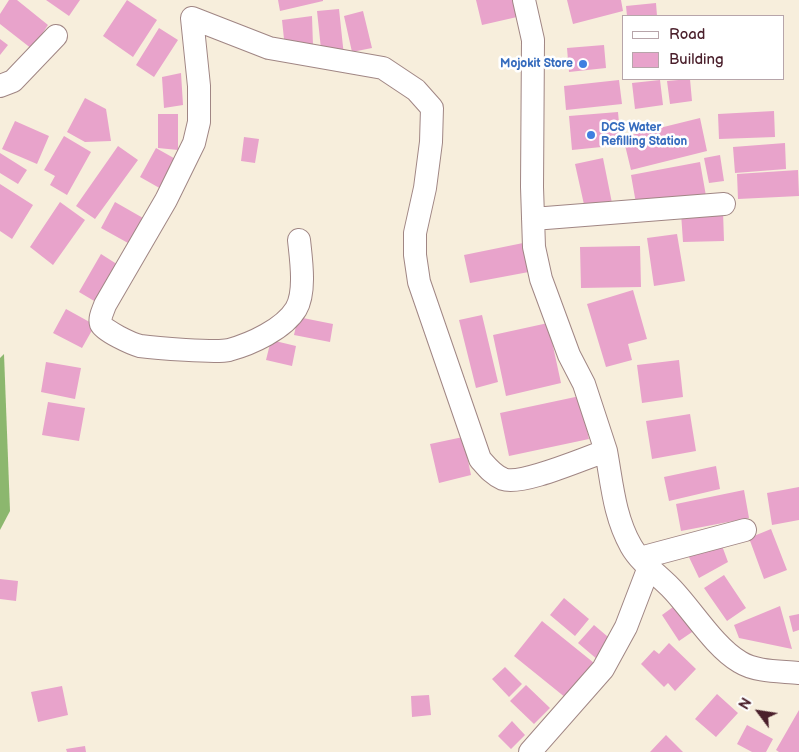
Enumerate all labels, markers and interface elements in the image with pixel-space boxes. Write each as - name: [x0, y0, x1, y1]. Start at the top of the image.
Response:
- legend: [622, 15, 784, 80]
- text: Road: [669, 25, 705, 44]
- text: Building: [669, 50, 724, 69]
- place label: Mojokit Store: [500, 57, 573, 71]
- marker: Mojokit Store: [577, 58, 589, 70]
- place label: DCS Water Refilling Station: [601, 121, 687, 149]
- marker: DCS Water Refilling Station: [585, 129, 597, 141]
- north arrow: [734, 687, 784, 737]
- text: N: [736, 695, 756, 713]

